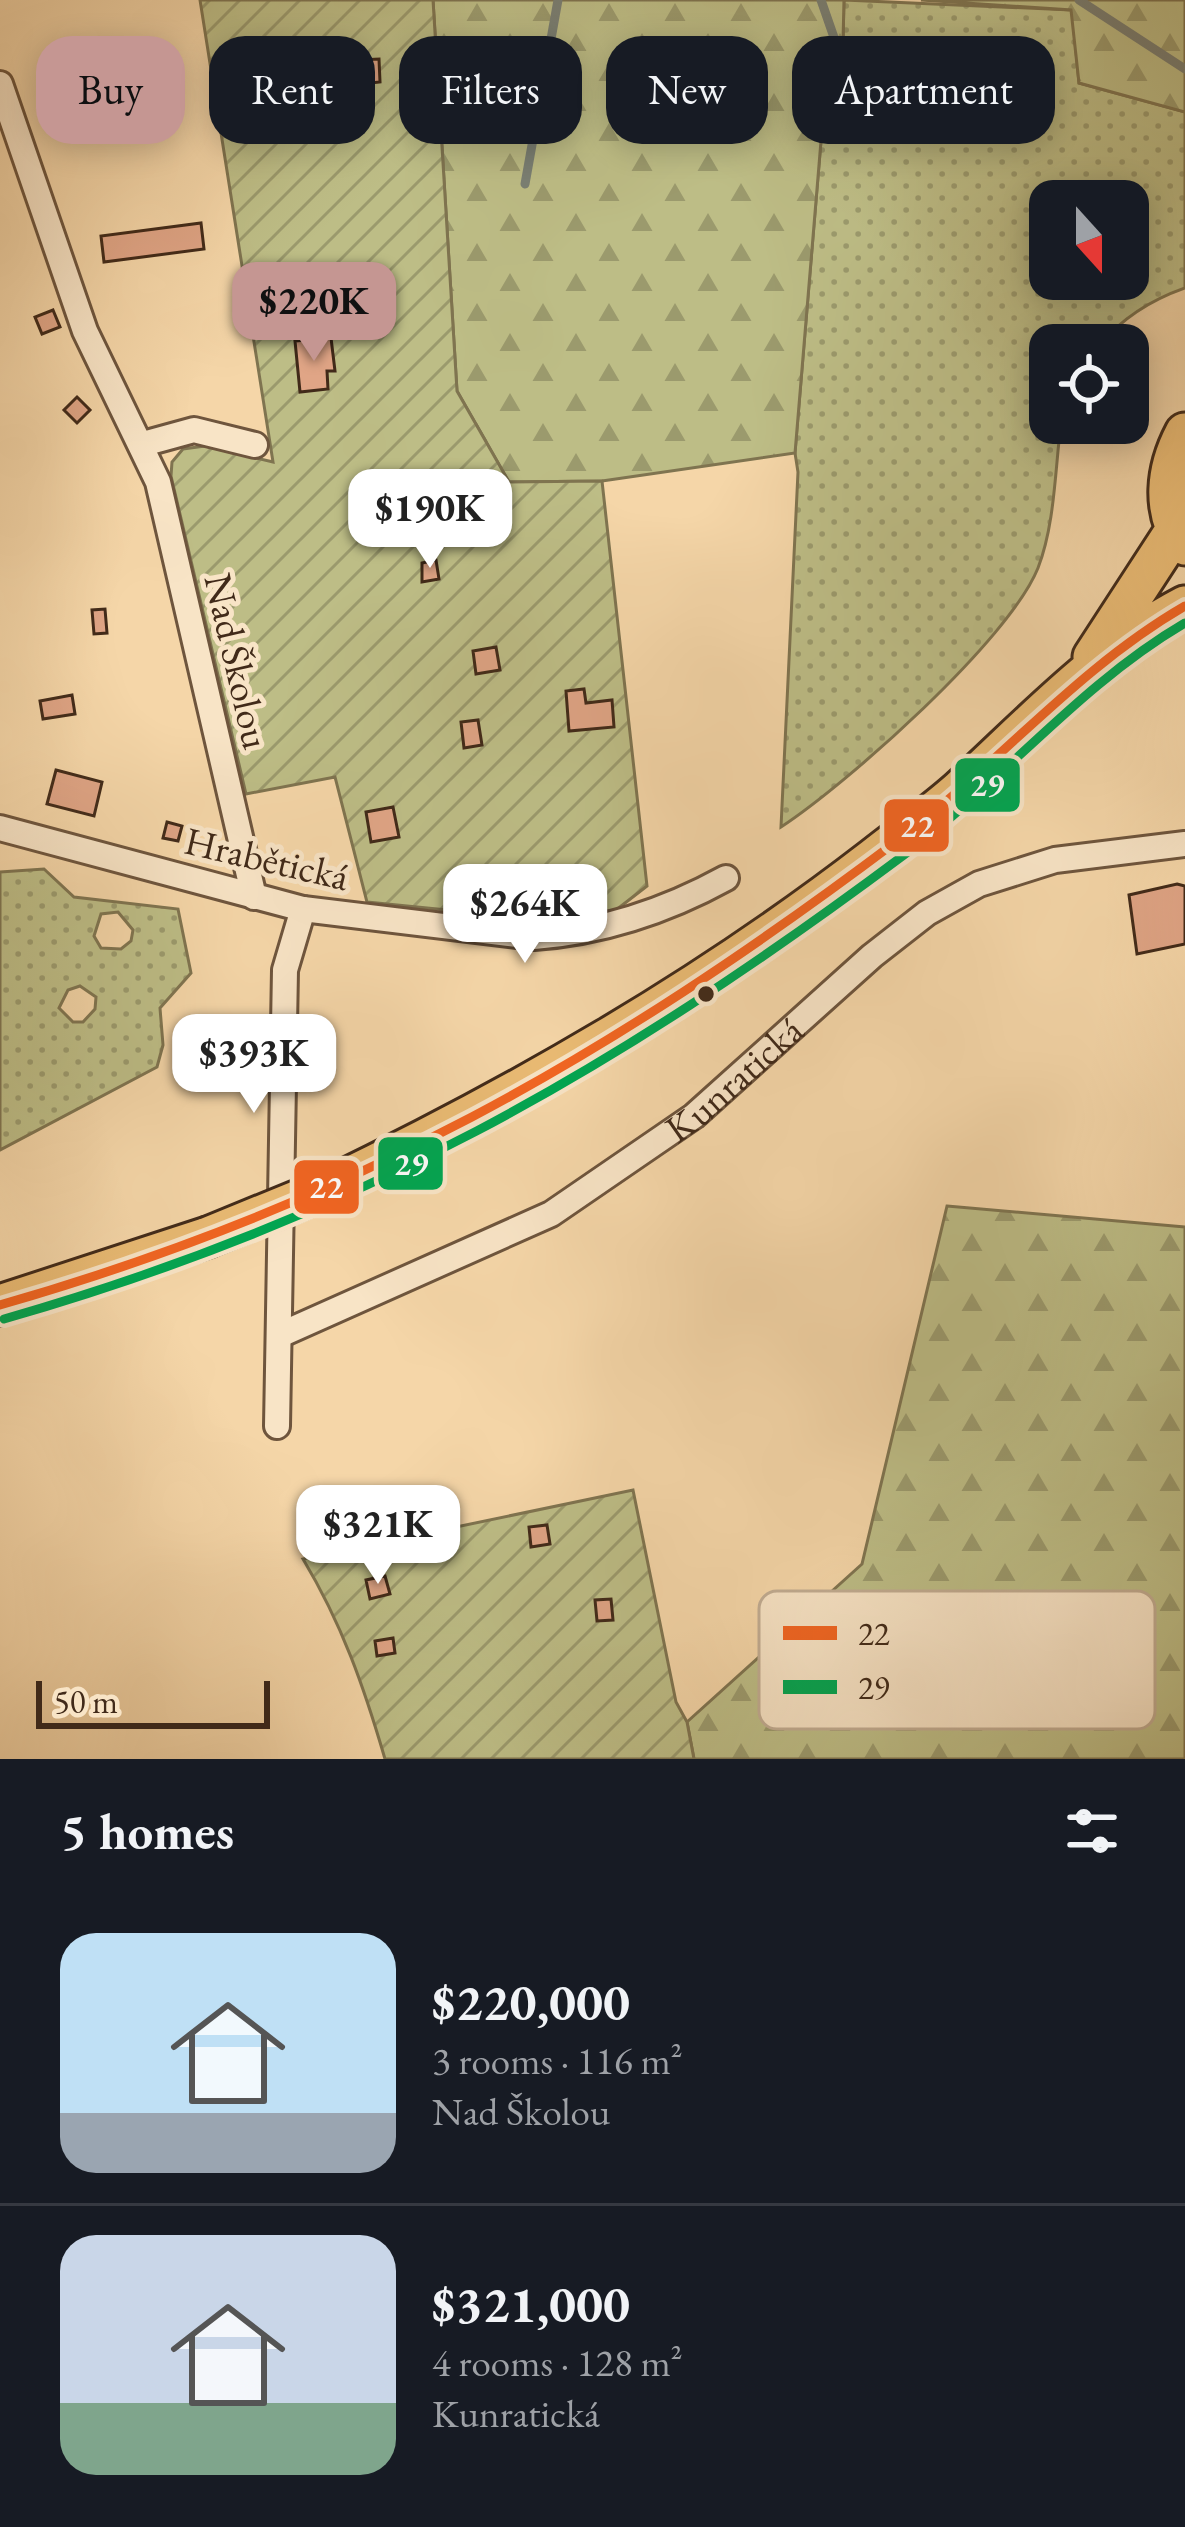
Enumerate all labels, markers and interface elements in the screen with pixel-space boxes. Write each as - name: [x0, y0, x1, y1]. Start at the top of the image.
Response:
- chip: Buy: [36, 36, 185, 144]
- chip: Rent: [209, 36, 375, 144]
- chip: Filters: [399, 36, 582, 144]
- chip: New: [606, 36, 768, 144]
- chip: Apartment: [792, 36, 1055, 144]
- north arrow: [1029, 180, 1149, 300]
- map controls: [1029, 180, 1149, 444]
- pin: $220K: [230, 262, 398, 364]
- text: $220K: [259, 275, 369, 326]
- button: locate: [1029, 324, 1149, 444]
- pin: $190K: [346, 469, 514, 571]
- text: $190K: [375, 482, 485, 533]
- street label: Nad Školou: [193, 568, 283, 754]
- line badge: 29: [953, 756, 1022, 814]
- text: 29: [970, 763, 1005, 806]
- line badge: 22: [882, 797, 951, 854]
- text: 22: [900, 804, 935, 847]
- street label: Hrabětická: [180, 815, 354, 902]
- pin: $264K: [441, 864, 609, 966]
- text: $264K: [470, 877, 580, 928]
- unlabelled marker: [695, 983, 717, 1005]
- street label: Kunratická: [655, 1005, 814, 1154]
- pin: $393K: [170, 1014, 338, 1116]
- text: $393K: [199, 1027, 309, 1078]
- line badge: 29: [376, 1135, 445, 1192]
- text: 29: [394, 1142, 429, 1185]
- line badge: 22: [292, 1158, 361, 1216]
- text: 22: [309, 1165, 344, 1208]
- pin: $321K: [294, 1485, 462, 1587]
- text: $321K: [323, 1498, 433, 1549]
- legend: [759, 1591, 1155, 1729]
- text: 22: [858, 1612, 890, 1655]
- text: 29: [858, 1666, 890, 1709]
- scale bar: [36, 1675, 270, 1728]
- text: 50 m: [54, 1680, 118, 1723]
- text: 5 homes: [60, 1798, 234, 1864]
- icon: filters: [1059, 1798, 1125, 1864]
- text: $220,000: [432, 1969, 630, 2035]
- icon: home: [156, 1981, 300, 2125]
- text: 3 rooms · 116 m²: [432, 2035, 683, 2086]
- text: Nad Školou: [432, 2086, 610, 2137]
- text: $321,000: [432, 2271, 630, 2337]
- icon: home: [156, 2283, 300, 2427]
- text: 4 rooms · 128 m²: [432, 2337, 683, 2388]
- text: Kunratická: [432, 2388, 600, 2439]

